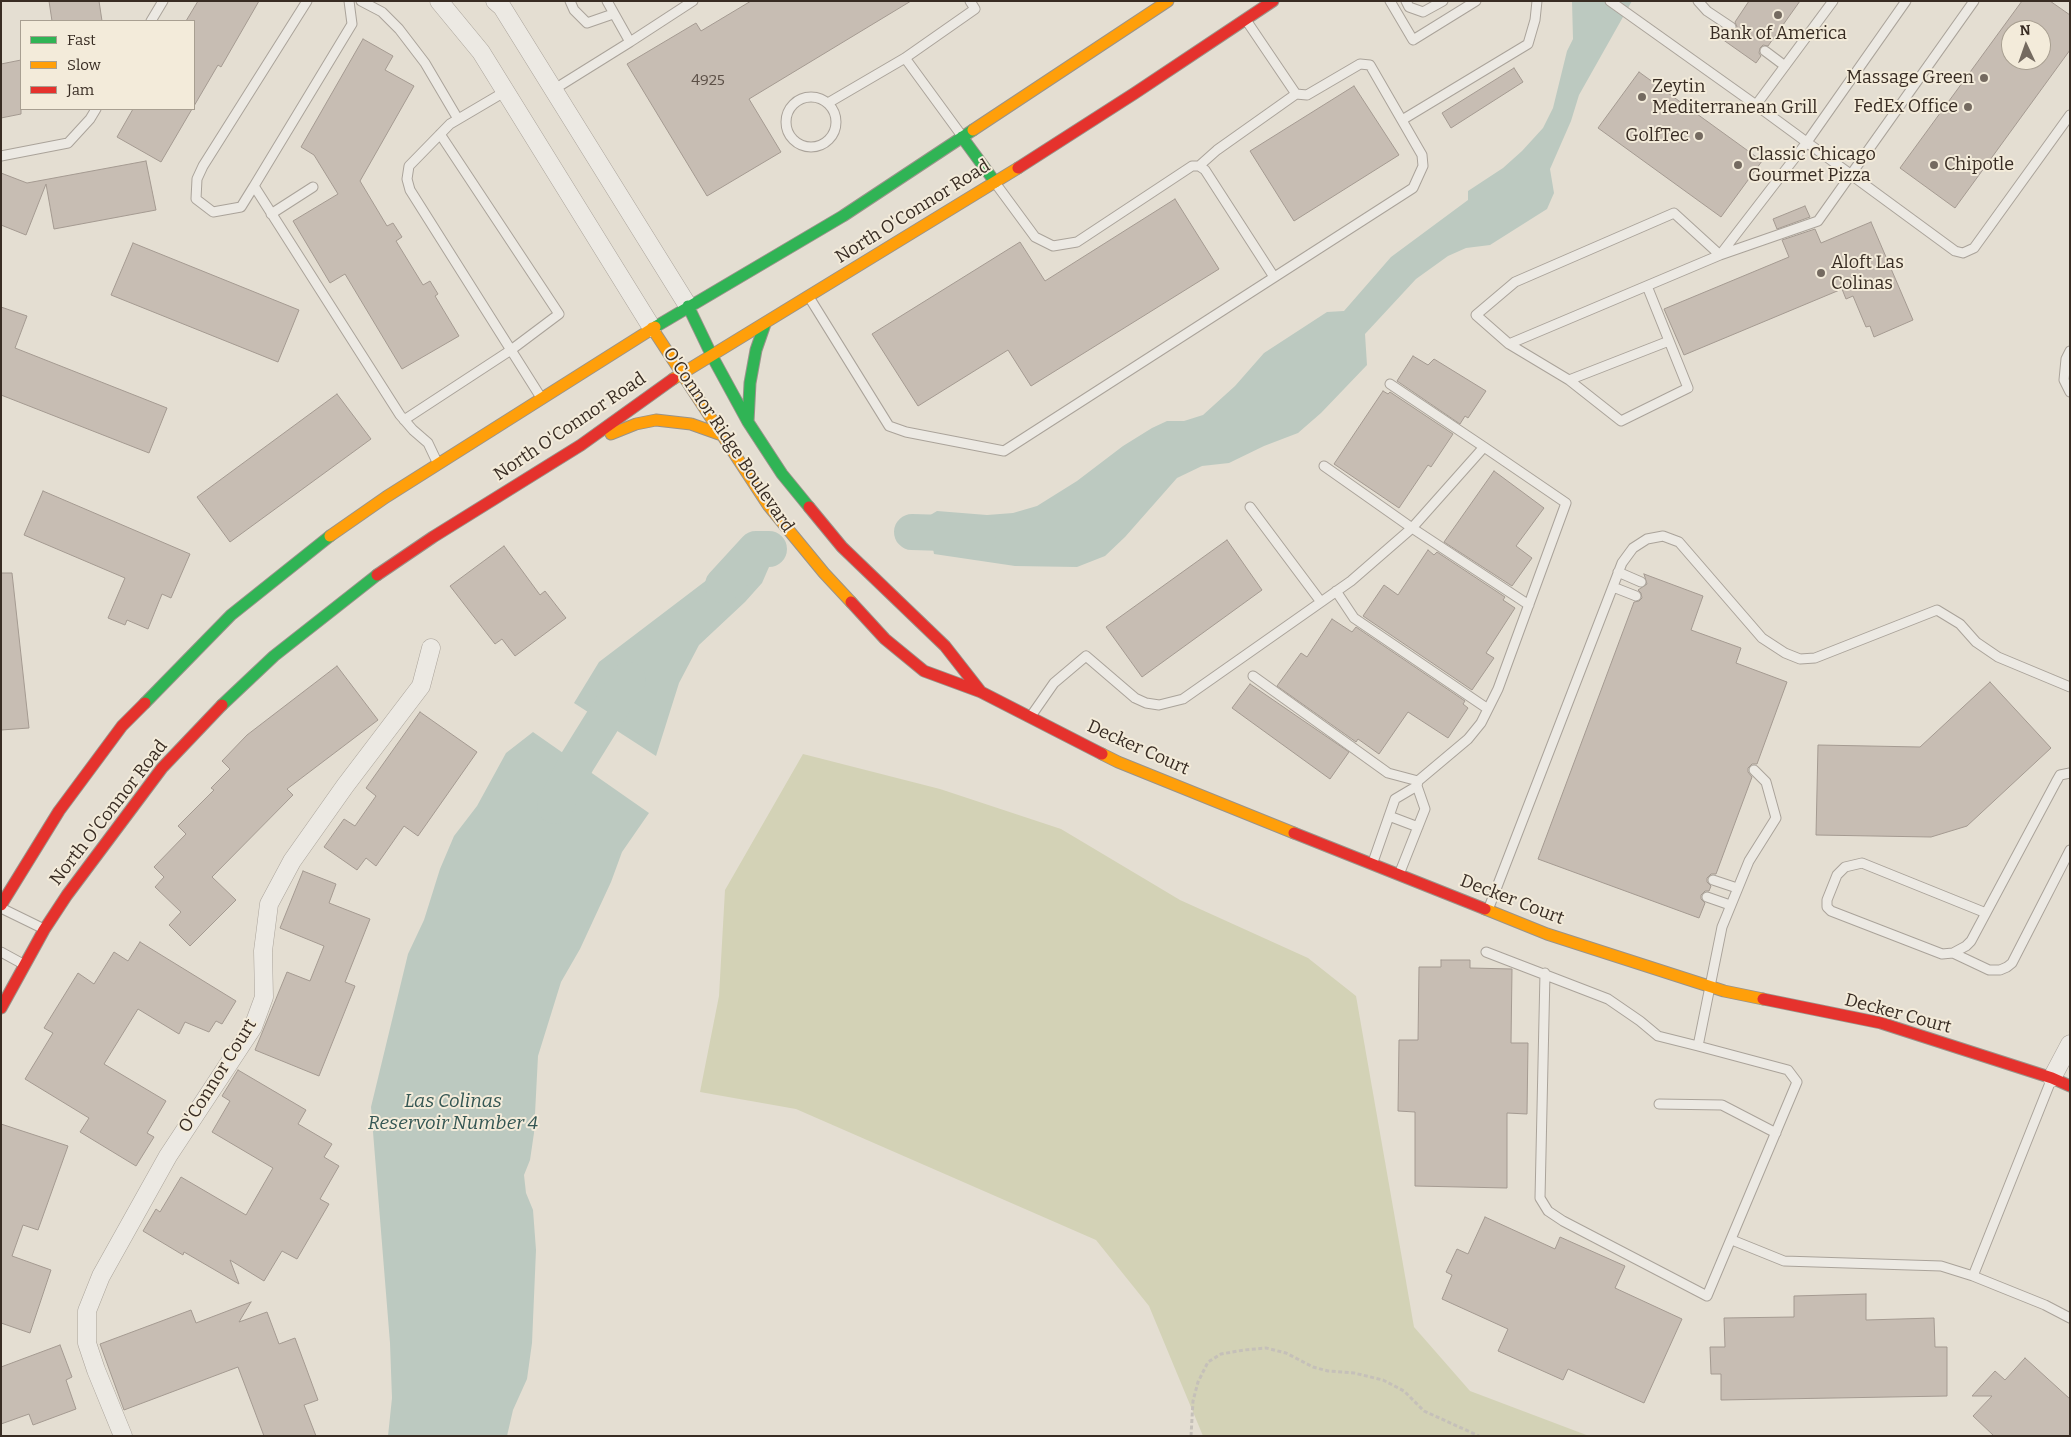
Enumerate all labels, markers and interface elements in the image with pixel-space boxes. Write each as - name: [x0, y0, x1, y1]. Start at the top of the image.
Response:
- marker: Bank of America: [1772, 9, 1784, 21]
- legend: [20, 20, 195, 110]
- north arrow: [2001, 20, 2051, 70]
- text: N: [2019, 22, 2031, 39]
- place label: Bank of America: [1709, 23, 1847, 45]
- text: Fast: [67, 31, 96, 49]
- text: Slow: [67, 56, 101, 74]
- place label: Massage Green: [1846, 67, 1974, 89]
- house number: 4925: [691, 72, 725, 90]
- marker: Massage Green: [1978, 72, 1990, 84]
- place label: Zeytin Mediterranean Grill: [1652, 76, 1818, 118]
- text: Jam: [67, 81, 94, 99]
- marker: Zeytin Mediterranean Grill: [1636, 91, 1648, 103]
- place label: FedEx Office: [1854, 96, 1958, 118]
- marker: FedEx Office: [1962, 101, 1974, 113]
- place label: GolfTec: [1625, 125, 1689, 147]
- marker: GolfTec: [1693, 130, 1705, 142]
- place label: Classic Chicago Gourmet Pizza: [1748, 144, 1876, 186]
- place label: Chipotle: [1944, 154, 2014, 176]
- street label: North O'Connor Road: [832, 156, 994, 268]
- marker: Classic Chicago Gourmet Pizza: [1732, 159, 1744, 171]
- marker: Chipotle: [1928, 159, 1940, 171]
- place label: Aloft Las Colinas: [1831, 252, 1904, 294]
- marker: Aloft Las Colinas: [1815, 267, 1827, 279]
- street label: O'Connor Ridge Boulevard: [658, 343, 798, 537]
- street label: North O'Connor Road: [490, 368, 650, 486]
- street label: Decker Court: [1084, 716, 1192, 780]
- street label: North O'Connor Road: [46, 736, 172, 890]
- street label: Decker Court: [1457, 870, 1567, 930]
- street label: Decker Court: [1842, 989, 1954, 1039]
- street label: O'Connor Court: [174, 1015, 262, 1137]
- water label: Las Colinas Reservoir Number 4: [368, 1091, 538, 1135]

